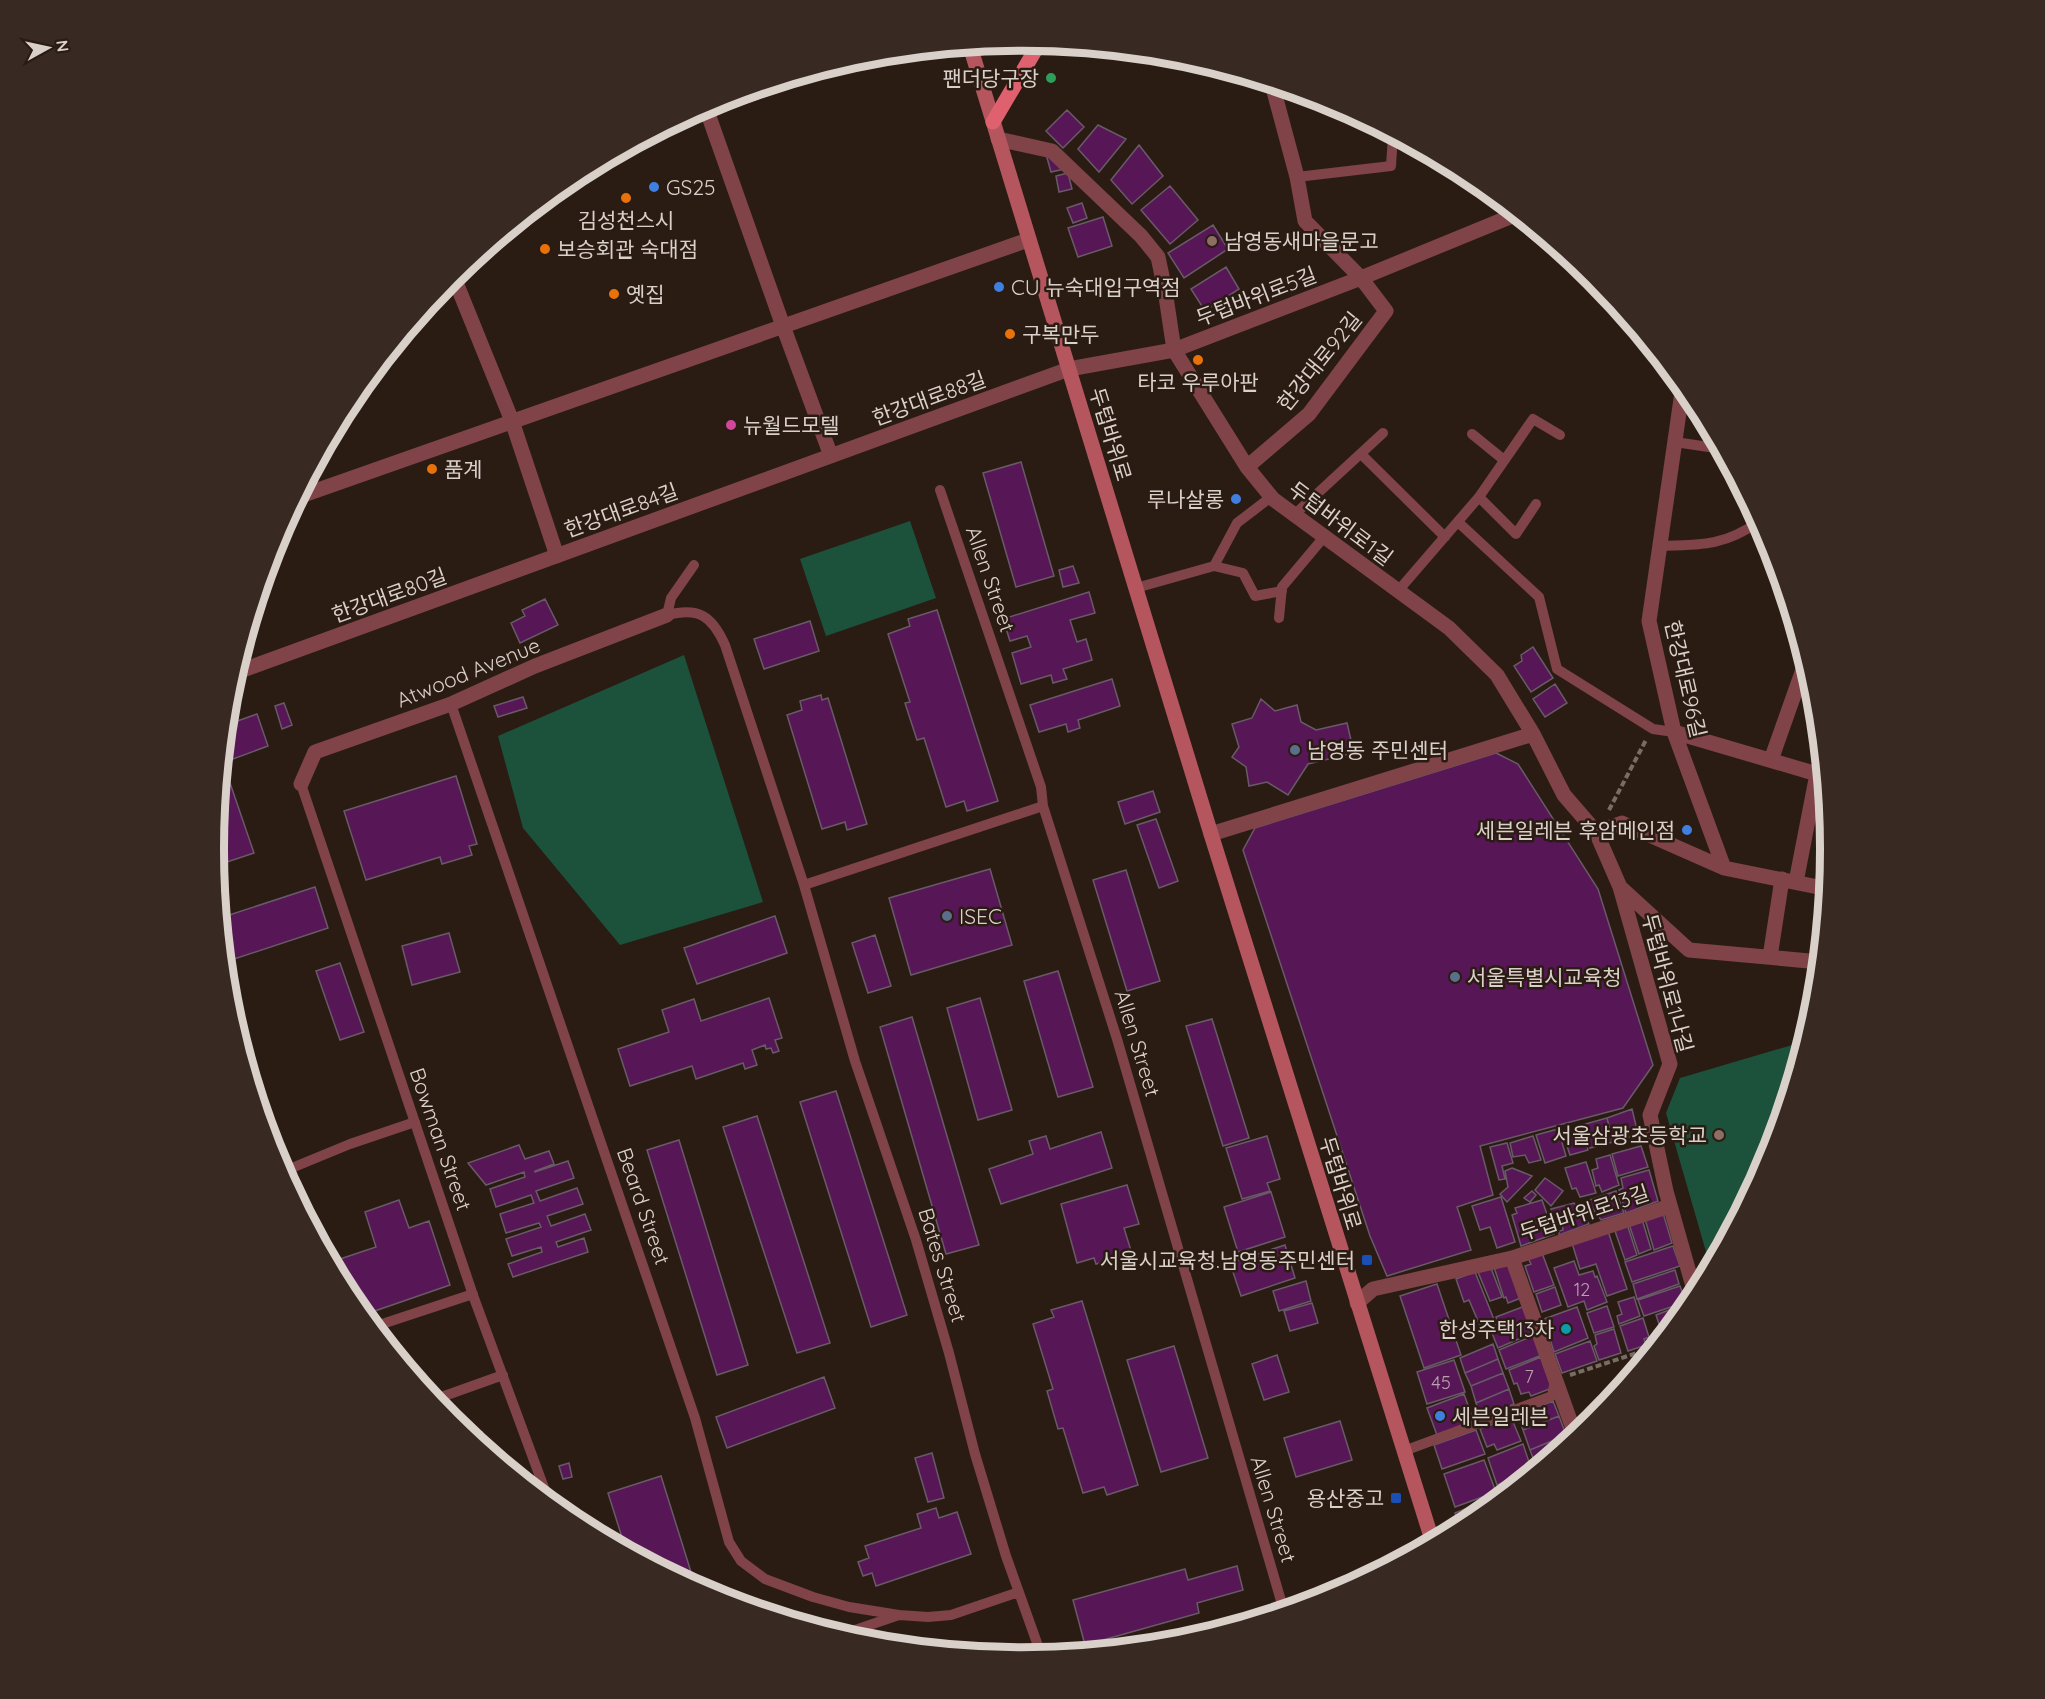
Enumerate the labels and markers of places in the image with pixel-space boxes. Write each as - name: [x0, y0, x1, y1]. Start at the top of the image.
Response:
- place label: 팬더당구장: [942, 65, 1039, 91]
- marker: 팬더당구장: [1044, 71, 1058, 85]
- place label: GS25: [666, 174, 715, 200]
- marker: GS25: [647, 180, 661, 194]
- marker: 김성천스시: [619, 191, 633, 205]
- place label: 김성천스시: [578, 207, 674, 233]
- place label: 남영동새마을문고: [1224, 228, 1379, 254]
- marker: 남영동새마을문고: [1205, 234, 1219, 248]
- place label: 보승회관 숙대점: [557, 236, 698, 262]
- marker: 보승회관 숙대점: [538, 242, 552, 256]
- place label: CU 뉴숙대입구역점: [1011, 274, 1181, 300]
- marker: CU 뉴숙대입구역점: [992, 280, 1006, 294]
- place label: 옛집: [626, 281, 665, 307]
- marker: 옛집: [607, 287, 621, 301]
- place label: 구복만두: [1022, 321, 1099, 347]
- marker: 구복만두: [1003, 327, 1017, 341]
- marker: 타코 우루아판: [1191, 353, 1205, 367]
- place label: 타코 우루아판: [1137, 369, 1259, 395]
- place label: 뉴월드모텔: [743, 412, 840, 438]
- marker: 뉴월드모텔: [724, 418, 738, 432]
- place label: 품계: [444, 456, 483, 482]
- marker: 품계: [425, 462, 439, 476]
- place label: 루나살롱: [1147, 486, 1224, 512]
- marker: 루나살롱: [1229, 492, 1243, 506]
- place label: 남영동 주민센터: [1307, 737, 1448, 763]
- marker: 남영동 주민센터: [1288, 743, 1302, 757]
- place label: 세븐일레븐 후암메인점: [1476, 817, 1675, 843]
- marker: 세븐일레븐 후암메인점: [1680, 823, 1694, 837]
- place label: ISEC: [959, 903, 1002, 929]
- marker: ISEC: [940, 909, 954, 923]
- place label: 서울특별시교육청: [1467, 964, 1622, 990]
- marker: 서울특별시교육청: [1448, 970, 1462, 984]
- place label: 서울삼광초등학교: [1552, 1122, 1707, 1148]
- marker: 서울삼광초등학교: [1712, 1128, 1726, 1142]
- place label: 서울시교육청.남영동주민센터: [1100, 1247, 1355, 1273]
- marker: 서울시교육청.남영동주민센터: [1360, 1253, 1374, 1267]
- place label: 한성주택13차: [1439, 1316, 1554, 1342]
- marker: 한성주택13차: [1559, 1322, 1573, 1336]
- place label: 세븐일레븐: [1452, 1403, 1549, 1429]
- marker: 세븐일레븐: [1433, 1409, 1447, 1423]
- place label: 용산중고: [1307, 1485, 1384, 1511]
- marker: 용산중고: [1389, 1491, 1403, 1505]

